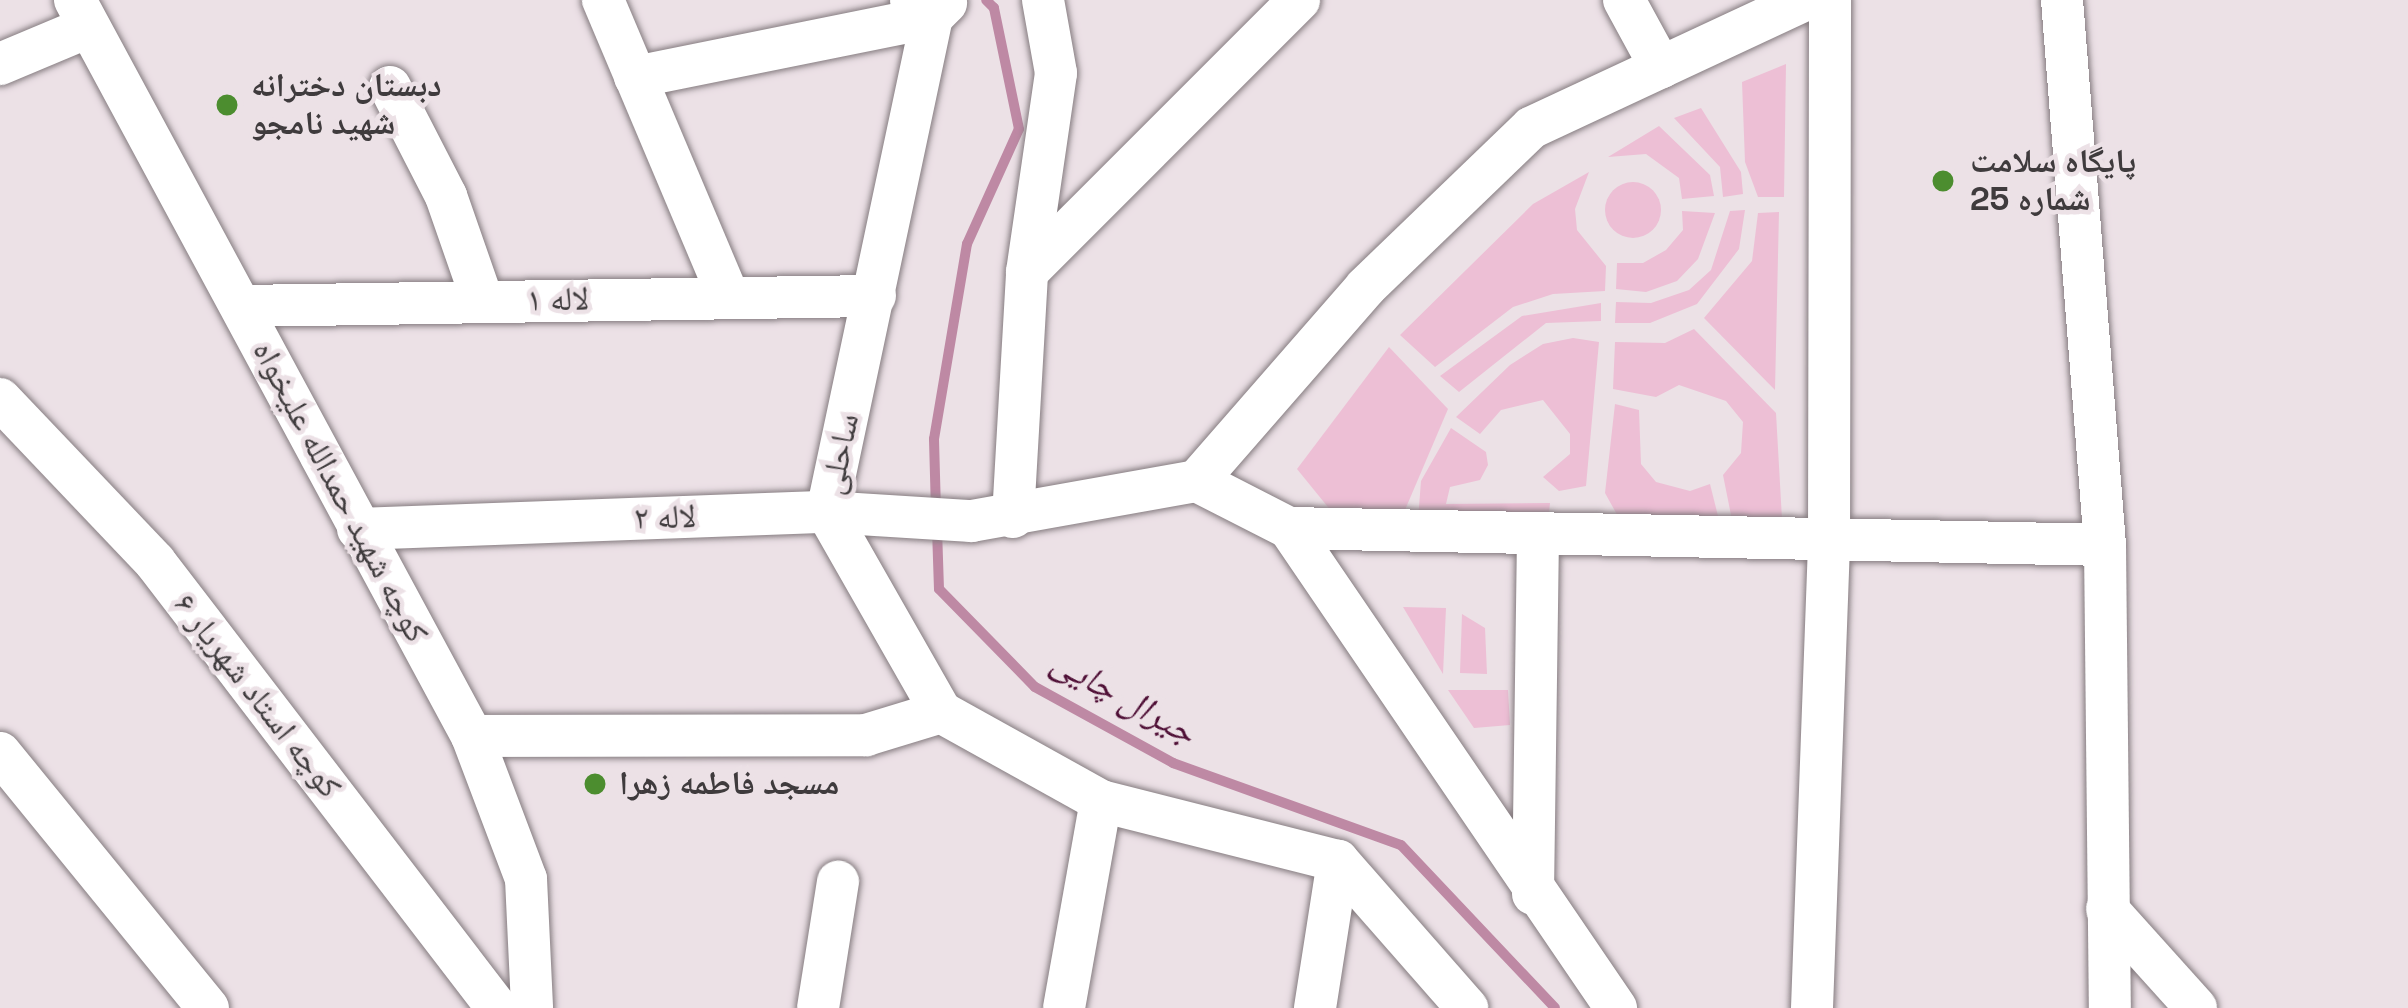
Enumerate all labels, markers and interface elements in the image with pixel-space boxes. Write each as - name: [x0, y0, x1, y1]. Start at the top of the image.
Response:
- place label: دبستان دخترانه شهید نامجو: [251, 66, 442, 144]
- marker: دبستان دخترانه شهید نامجو: [214, 92, 240, 118]
- place label: پایگاه سلامت شماره 25: [1970, 142, 2136, 220]
- marker: پایگاه سلامت شماره 25: [1927, 165, 1959, 197]
- street label: لاله ۱: [527, 280, 589, 320]
- street label: کوچه شهید حمدالله علیخواه: [244, 334, 436, 650]
- street label: ساحلی: [812, 410, 868, 498]
- street label: لاله ۲: [633, 497, 697, 539]
- street label: کوچه استاد شهریار ۶: [165, 586, 349, 806]
- water label: جیرال چایی: [1044, 640, 1204, 754]
- place label: مسجد فاطمه زهرا: [619, 764, 839, 804]
- marker: مسجد فاطمه زهرا: [582, 771, 608, 797]

